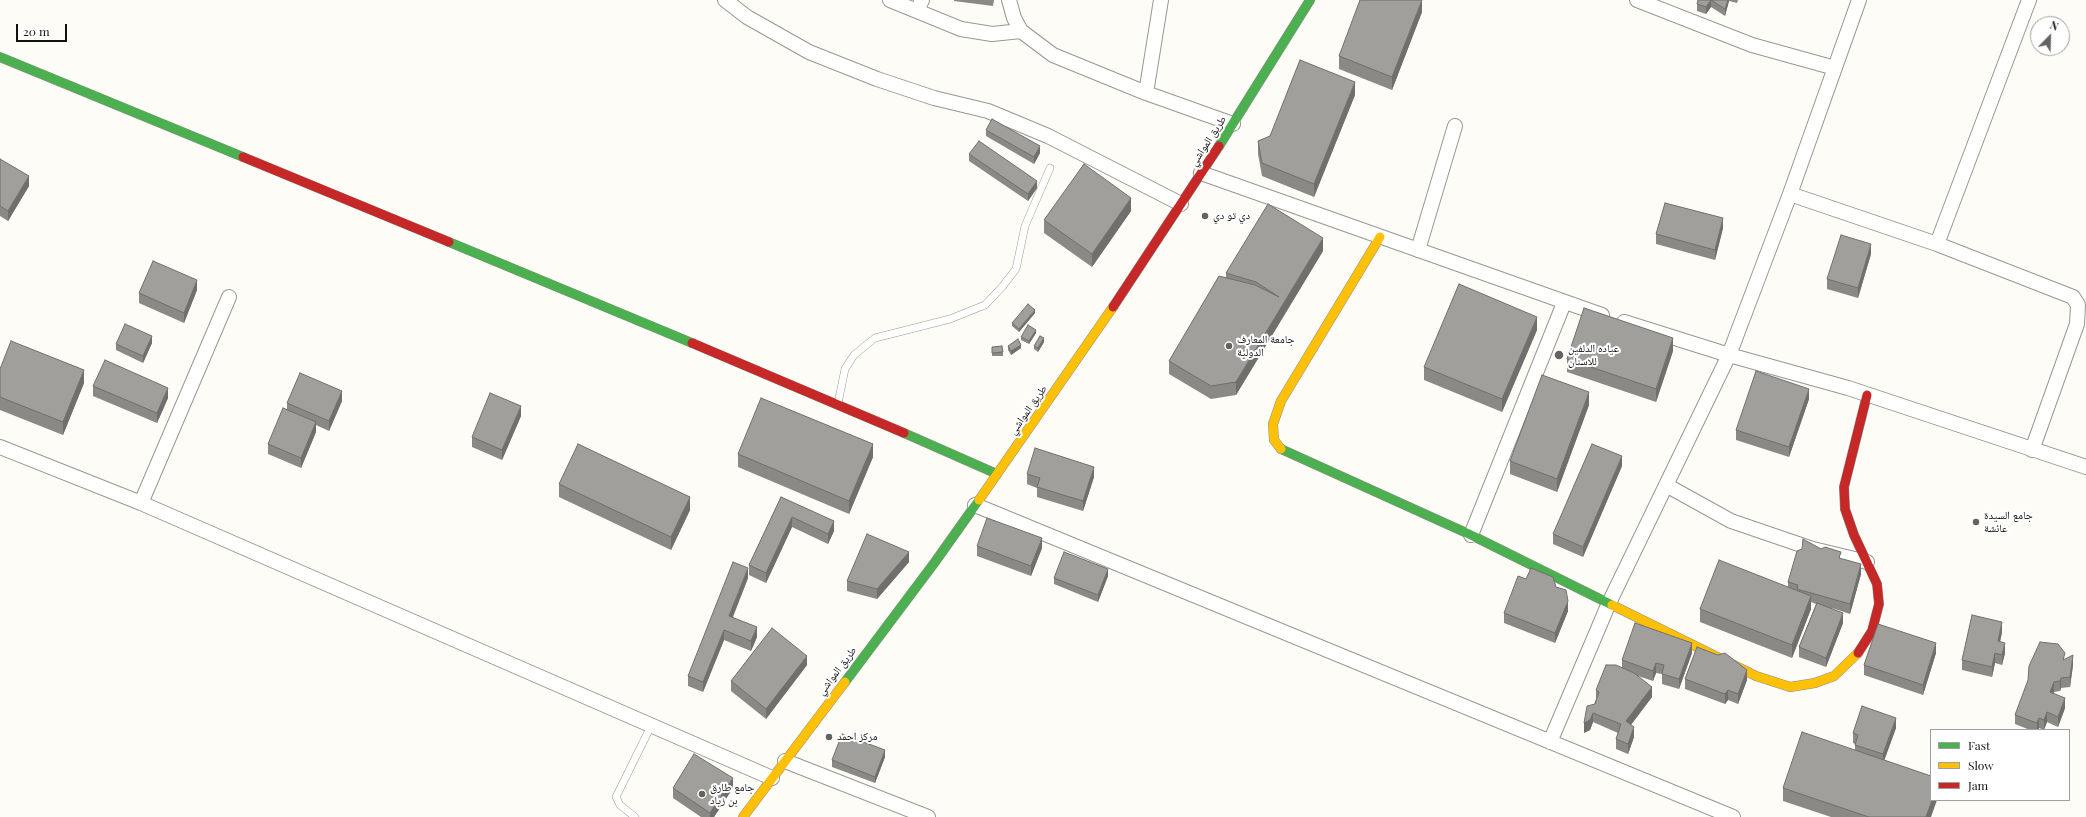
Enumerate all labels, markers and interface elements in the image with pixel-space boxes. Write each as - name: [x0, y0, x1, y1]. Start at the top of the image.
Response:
- scale bar: [18, 16, 69, 42]
- north arrow: [2030, 16, 2070, 56]
- text: N: [2048, 17, 2061, 34]
- text: 20 m: [23, 23, 50, 39]
- street label: طريق المواشي: [1187, 113, 1229, 169]
- place label: دي تو دي: [1213, 209, 1250, 223]
- marker: دي تو دي: [1200, 211, 1210, 221]
- place label: جامعة المعارف الدولية: [1237, 333, 1294, 359]
- marker: جامعة المعارف الدولية: [1224, 341, 1234, 351]
- place label: عياده الدلفين للاسنان: [1568, 342, 1619, 368]
- marker: عياده الدلفين للاسنان: [1553, 349, 1565, 361]
- street label: طريق المواشي: [1006, 383, 1050, 437]
- place label: جامع السيدة عائشة: [1984, 509, 2033, 535]
- marker: جامع السيدة عائشة: [1971, 517, 1981, 527]
- street label: طريق المواشي: [814, 644, 860, 698]
- legend: [1930, 729, 2070, 801]
- place label: مركز احمد: [837, 730, 878, 744]
- marker: مركز احمد: [824, 732, 834, 742]
- text: Fast: [1968, 737, 1990, 753]
- text: Slow: [1968, 757, 1994, 773]
- text: Jam: [1968, 777, 1988, 793]
- place label: جامع طارق بن زياد: [710, 781, 754, 807]
- marker: جامع طارق بن زياد: [697, 789, 707, 799]

